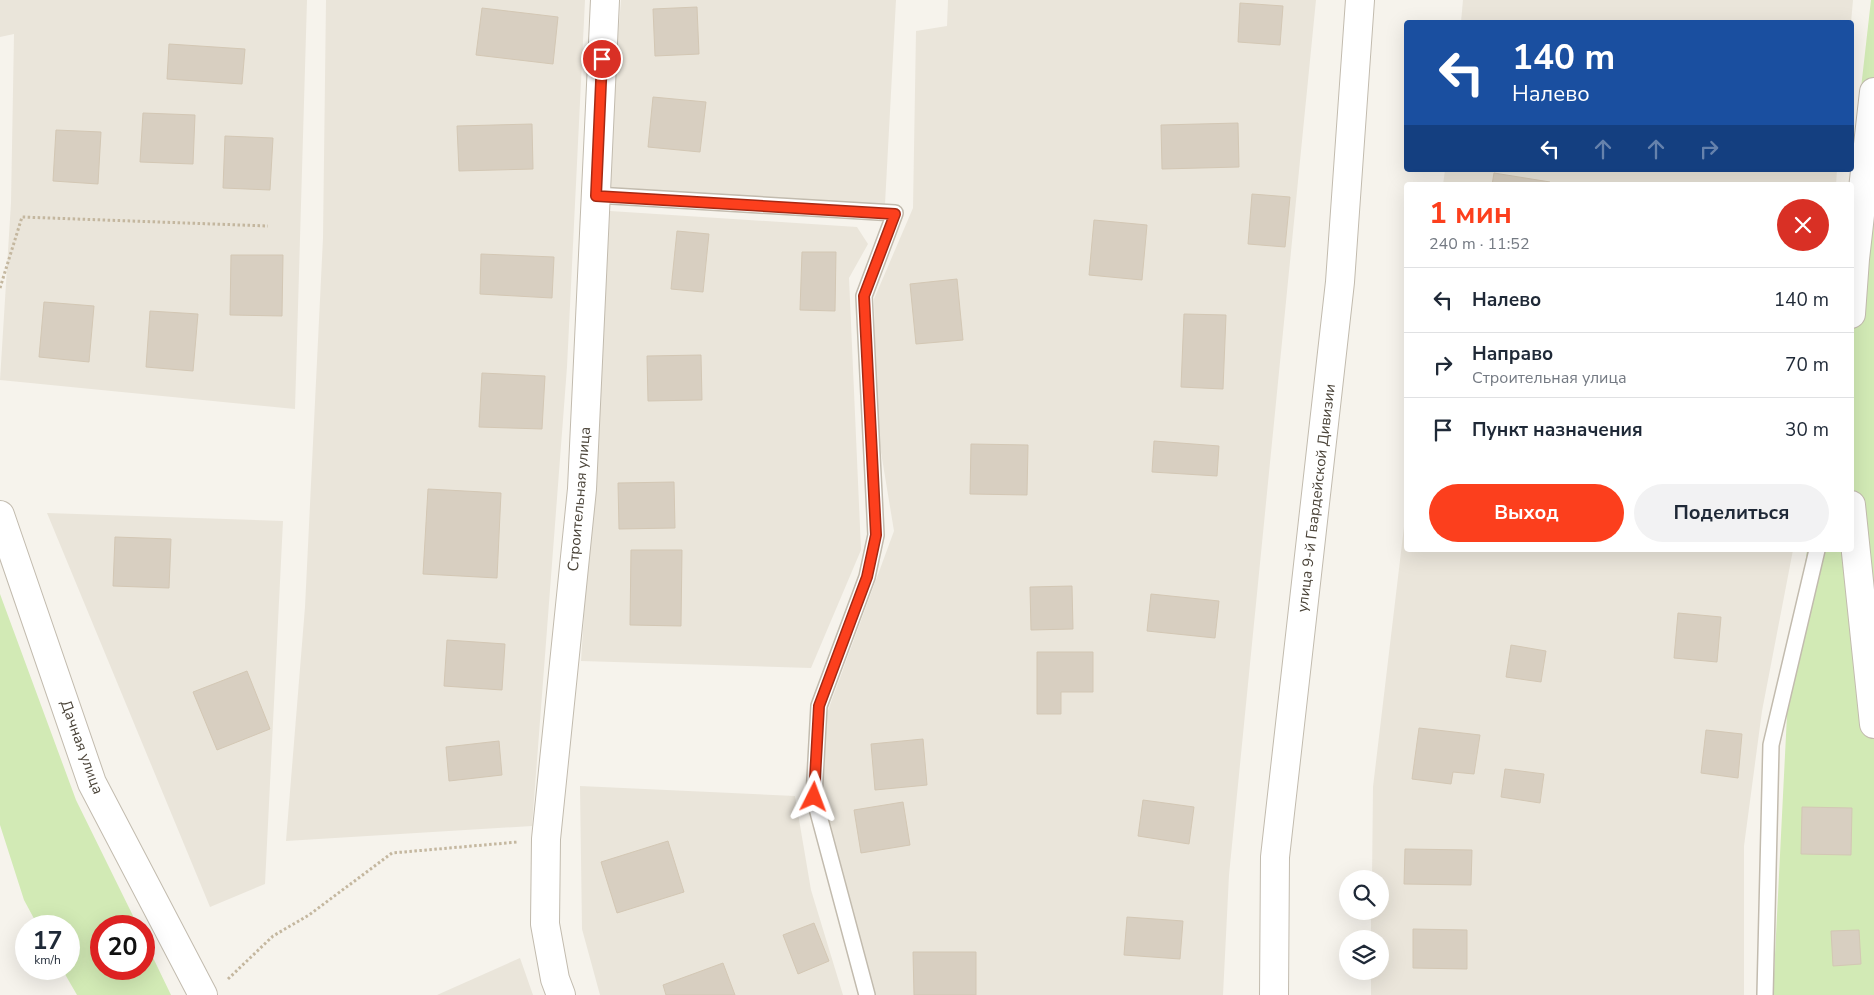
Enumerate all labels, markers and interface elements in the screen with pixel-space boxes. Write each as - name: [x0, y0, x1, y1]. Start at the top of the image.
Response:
- text: 140 m: [1512, 34, 1615, 81]
- pin: [581, 38, 623, 80]
- icon: left: [1429, 40, 1494, 105]
- icon: arrive: [588, 45, 616, 73]
- text: Налево: [1512, 79, 1590, 109]
- icon: left: [1536, 135, 1564, 163]
- icon: ahead: [1589, 135, 1617, 163]
- icon: ahead: [1642, 135, 1670, 163]
- icon: right: [1695, 135, 1723, 163]
- text: 1 мин: [1429, 193, 1512, 234]
- button: close: [1777, 199, 1829, 251]
- text: 240 m · 11:52: [1429, 233, 1530, 255]
- icon: left: [1429, 286, 1457, 314]
- text: Налево: [1472, 287, 1541, 313]
- text: 140 m: [1774, 287, 1829, 313]
- text: Направо: [1472, 341, 1553, 367]
- icon: right: [1429, 351, 1457, 379]
- text: 70 m: [1785, 352, 1829, 378]
- text: Строительная улица: [1472, 367, 1627, 389]
- street label: улица 9-й Гвардейской Дивизии: [1292, 383, 1340, 613]
- icon: arrive: [1429, 416, 1457, 444]
- text: Пункт назначения: [1472, 417, 1643, 443]
- text: 30 m: [1785, 417, 1829, 443]
- street label: Строительная улица: [563, 426, 595, 572]
- button: Выход: [1429, 484, 1624, 542]
- button: Поделиться: [1634, 484, 1829, 542]
- street label: Дачная улица: [56, 697, 108, 797]
- position arrow: [787, 770, 839, 822]
- map controls: [1339, 870, 1389, 980]
- button: search: [1339, 870, 1389, 920]
- speed limit sign: 20: [90, 915, 155, 980]
- text: 17: [32, 924, 63, 958]
- button: layers: [1339, 930, 1389, 980]
- text: km/h: [34, 952, 61, 968]

